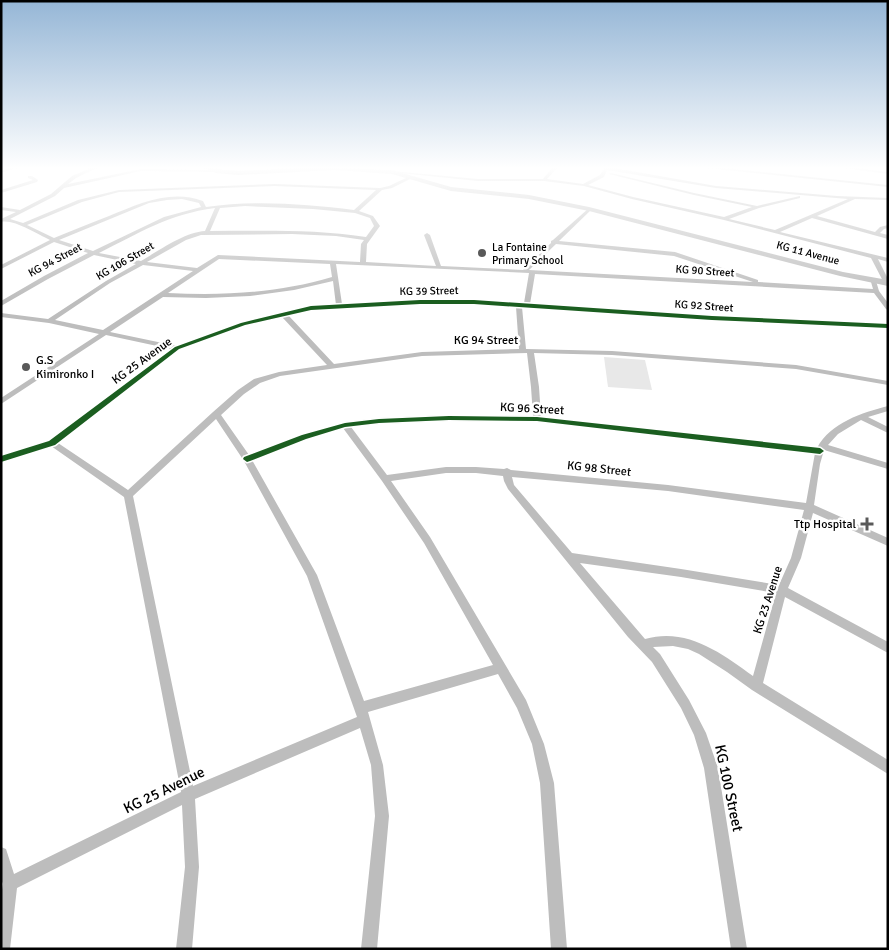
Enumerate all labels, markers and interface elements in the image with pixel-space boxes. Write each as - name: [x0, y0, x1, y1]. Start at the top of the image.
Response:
- street label: KG 11 Avenue: [775, 238, 841, 268]
- street label: KG 106 Street: [94, 239, 156, 283]
- street label: KG 94 Street: [26, 240, 84, 280]
- place label: La Fontaine Primary School: [492, 241, 563, 267]
- marker: La Fontaine Primary School: [476, 247, 488, 259]
- street label: KG 90 Street: [675, 262, 735, 280]
- street label: KG 39 Street: [399, 284, 459, 298]
- street label: KG 92 Street: [674, 297, 734, 315]
- street label: KG 94 Street: [454, 333, 518, 348]
- street label: KG 25 Avenue: [109, 334, 175, 388]
- place label: G.S Kimironko I: [36, 353, 94, 382]
- marker: G.S Kimironko I: [20, 361, 32, 373]
- street label: KG 96 Street: [500, 400, 564, 418]
- street label: KG 98 Street: [566, 458, 632, 480]
- place label: Ttp Hospital: [794, 517, 856, 532]
- marker: Ttp Hospital: [860, 517, 874, 531]
- street label: KG 23 Avenue: [750, 564, 786, 636]
- street label: KG 100 Street: [711, 743, 747, 833]
- street label: KG 25 Avenue: [120, 763, 208, 817]

